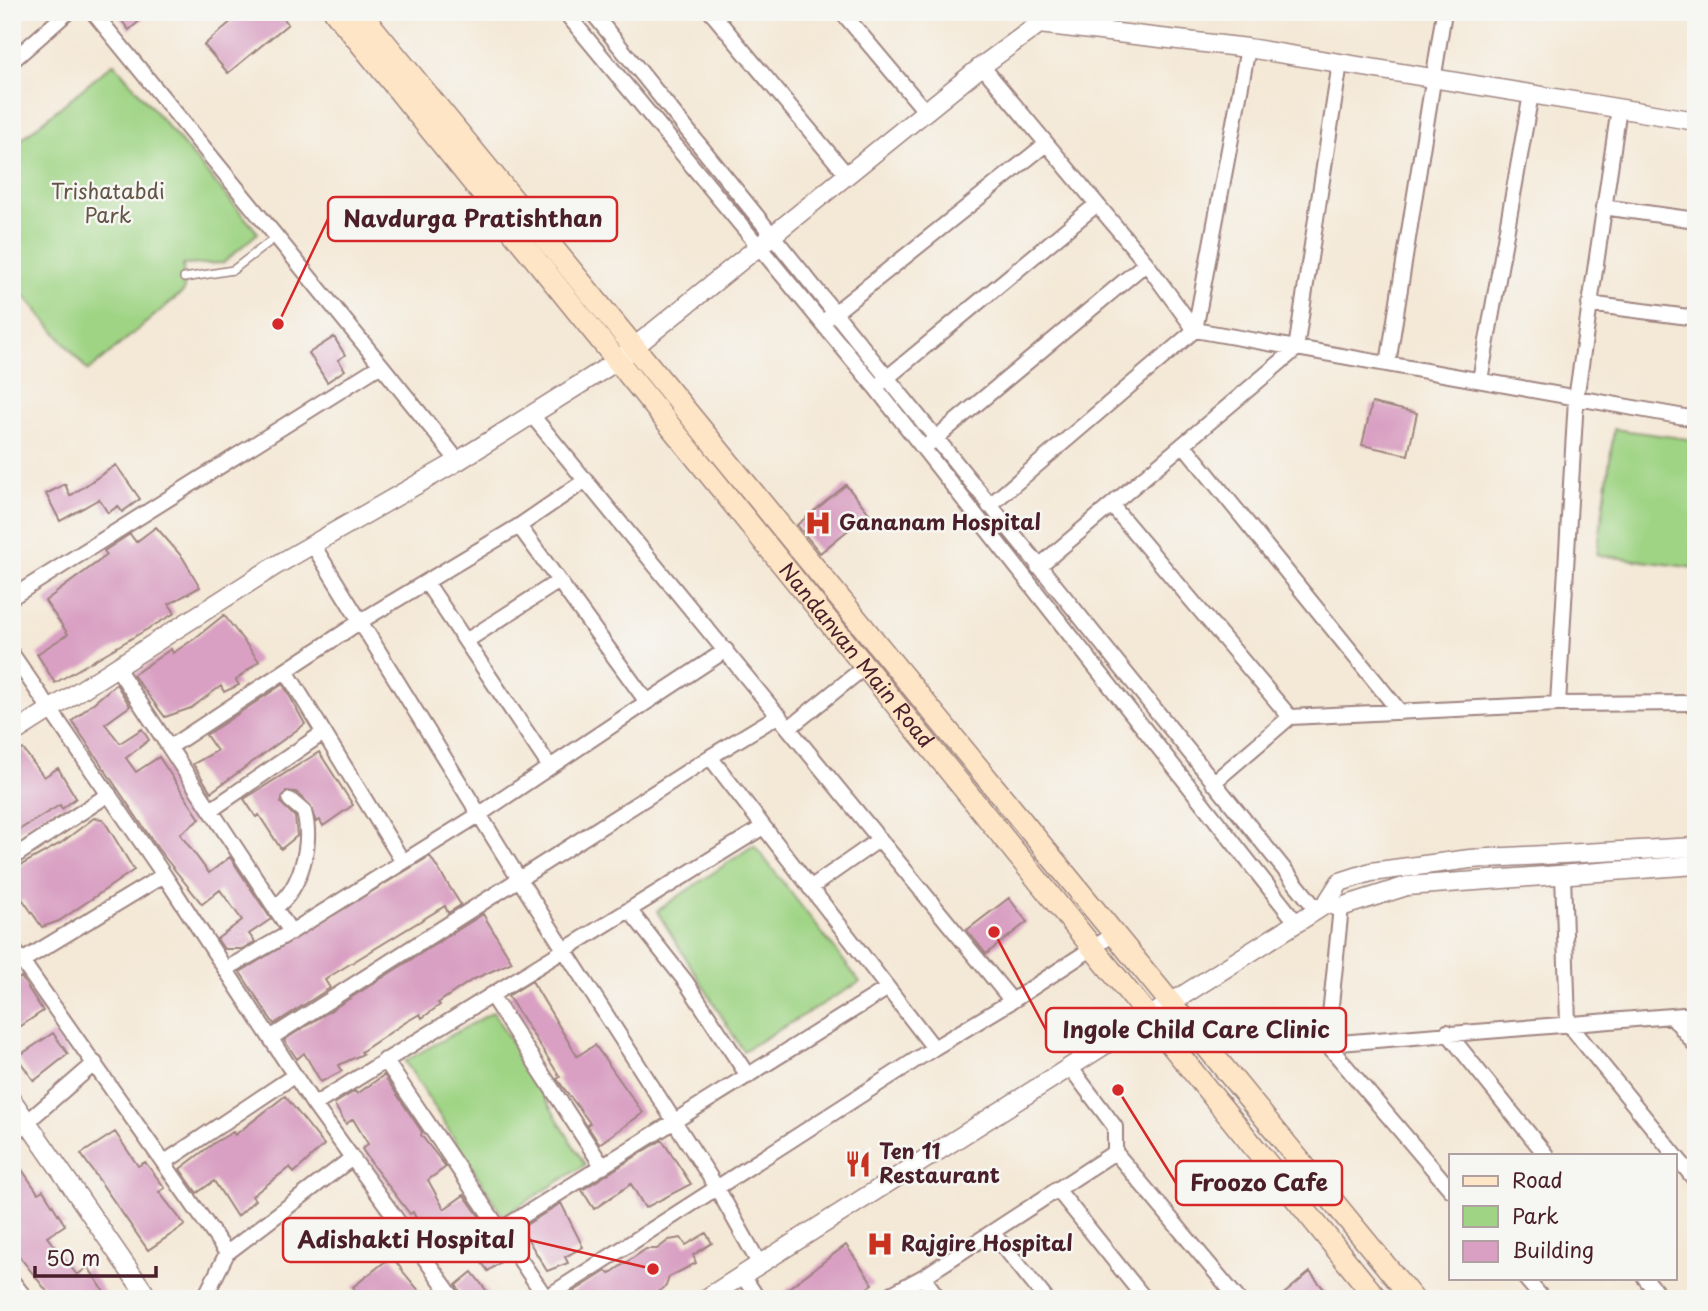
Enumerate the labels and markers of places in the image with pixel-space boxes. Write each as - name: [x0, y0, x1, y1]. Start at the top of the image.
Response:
- callout: Navdurga Pratishthan: [328, 197, 617, 241]
- place label: Gananam Hospital: [839, 505, 1041, 537]
- hospital icon: Gananam Hospital: [803, 508, 833, 538]
- callout: Ingole Child Care Clinic: [1046, 1008, 1346, 1052]
- place label: Ten 11 Restaurant: [879, 1134, 1000, 1190]
- restaurant icon: Ten 11 Restaurant: [843, 1149, 873, 1179]
- callout: Froozo Cafe: [1176, 1161, 1342, 1205]
- callout: Adishakti Hospital: [283, 1218, 529, 1262]
- place label: Rajgire Hospital: [901, 1226, 1073, 1258]
- hospital icon: Rajgire Hospital: [865, 1229, 895, 1259]

